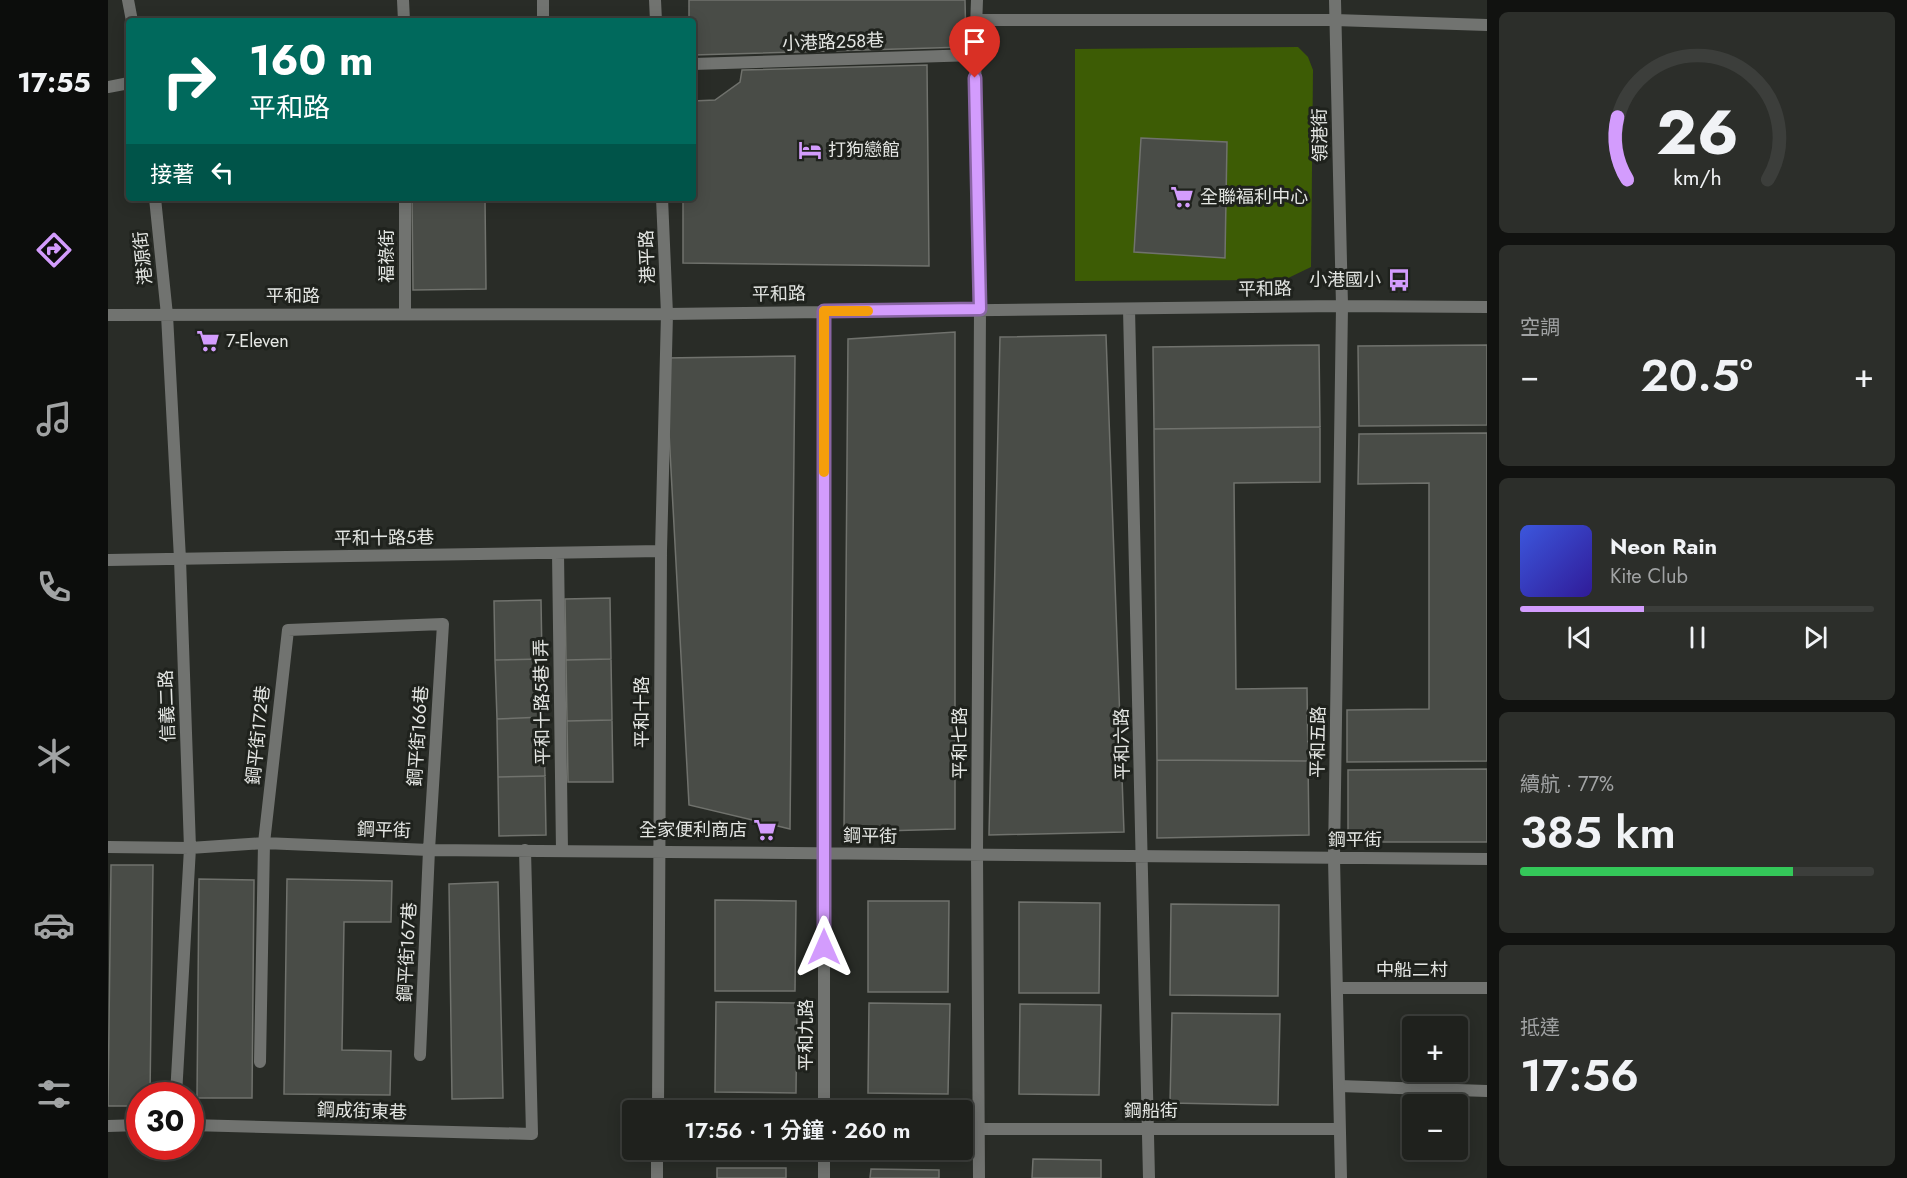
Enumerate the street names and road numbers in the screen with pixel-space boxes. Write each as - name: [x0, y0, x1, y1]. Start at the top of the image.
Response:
- street label: 小港路258巷: [781, 27, 885, 57]
- street label: 領港街: [1307, 108, 1333, 162]
- street label: 福祿街: [374, 229, 400, 283]
- street label: 港源街: [127, 230, 159, 286]
- street label: 港平路: [633, 230, 661, 284]
- street label: 平和路: [1238, 276, 1292, 302]
- street label: 平和路: [752, 281, 806, 307]
- street label: 平和路: [266, 283, 320, 309]
- street label: 平和十路5巷: [334, 524, 434, 552]
- street label: 平和十路5巷1弄: [528, 639, 556, 765]
- street label: 信義二路: [153, 670, 181, 742]
- street label: 平和十路: [629, 676, 655, 748]
- street label: 鋼平街172巷: [240, 684, 276, 786]
- street label: 鋼平街166巷: [402, 685, 434, 787]
- street label: 平和五路: [1304, 706, 1332, 778]
- street label: 平和七路: [947, 707, 973, 779]
- street label: 平和六路: [1108, 708, 1136, 780]
- street label: 鋼平街: [357, 816, 411, 844]
- street label: 鋼平街: [843, 823, 897, 849]
- street label: 鋼平街: [1328, 827, 1382, 853]
- street label: 鋼平街167巷: [391, 901, 423, 1003]
- street label: 中船二村: [1376, 957, 1448, 983]
- street label: 平和九路: [793, 999, 819, 1071]
- street label: 鋼成街東巷: [317, 1096, 407, 1126]
- street label: 鋼船街: [1124, 1098, 1178, 1124]

